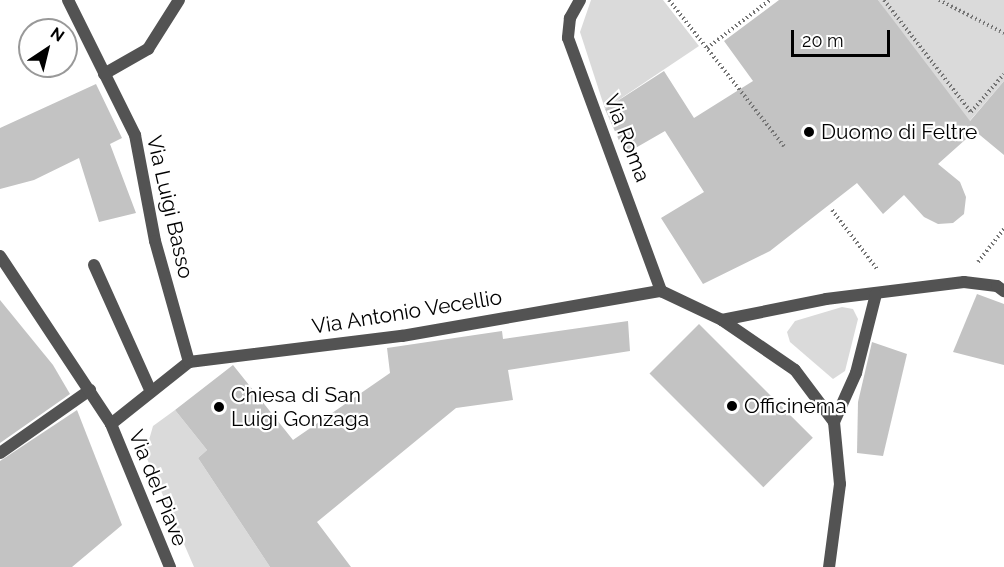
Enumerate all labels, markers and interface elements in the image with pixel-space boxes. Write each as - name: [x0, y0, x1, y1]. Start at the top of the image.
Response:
- north arrow: [18, 18, 78, 78]
- scale bar: [794, 18, 893, 56]
- text: N: [47, 23, 68, 46]
- text: 20 m: [802, 30, 844, 51]
- street label: Via Roma: [599, 90, 655, 186]
- place label: Duomo di Feltre: [821, 119, 977, 145]
- marker: Duomo di Feltre: [802, 125, 816, 139]
- street label: Via Luigi Basso: [141, 133, 199, 281]
- street label: Via Antonio Vecellio: [310, 284, 504, 340]
- place label: Chiesa di San Luigi Gonzaga: [231, 382, 369, 432]
- place label: Officinema: [744, 393, 847, 419]
- marker: Officinema: [725, 399, 739, 413]
- marker: Chiesa di San Luigi Gonzaga: [212, 400, 226, 414]
- street label: Via del Piave: [123, 426, 193, 550]

